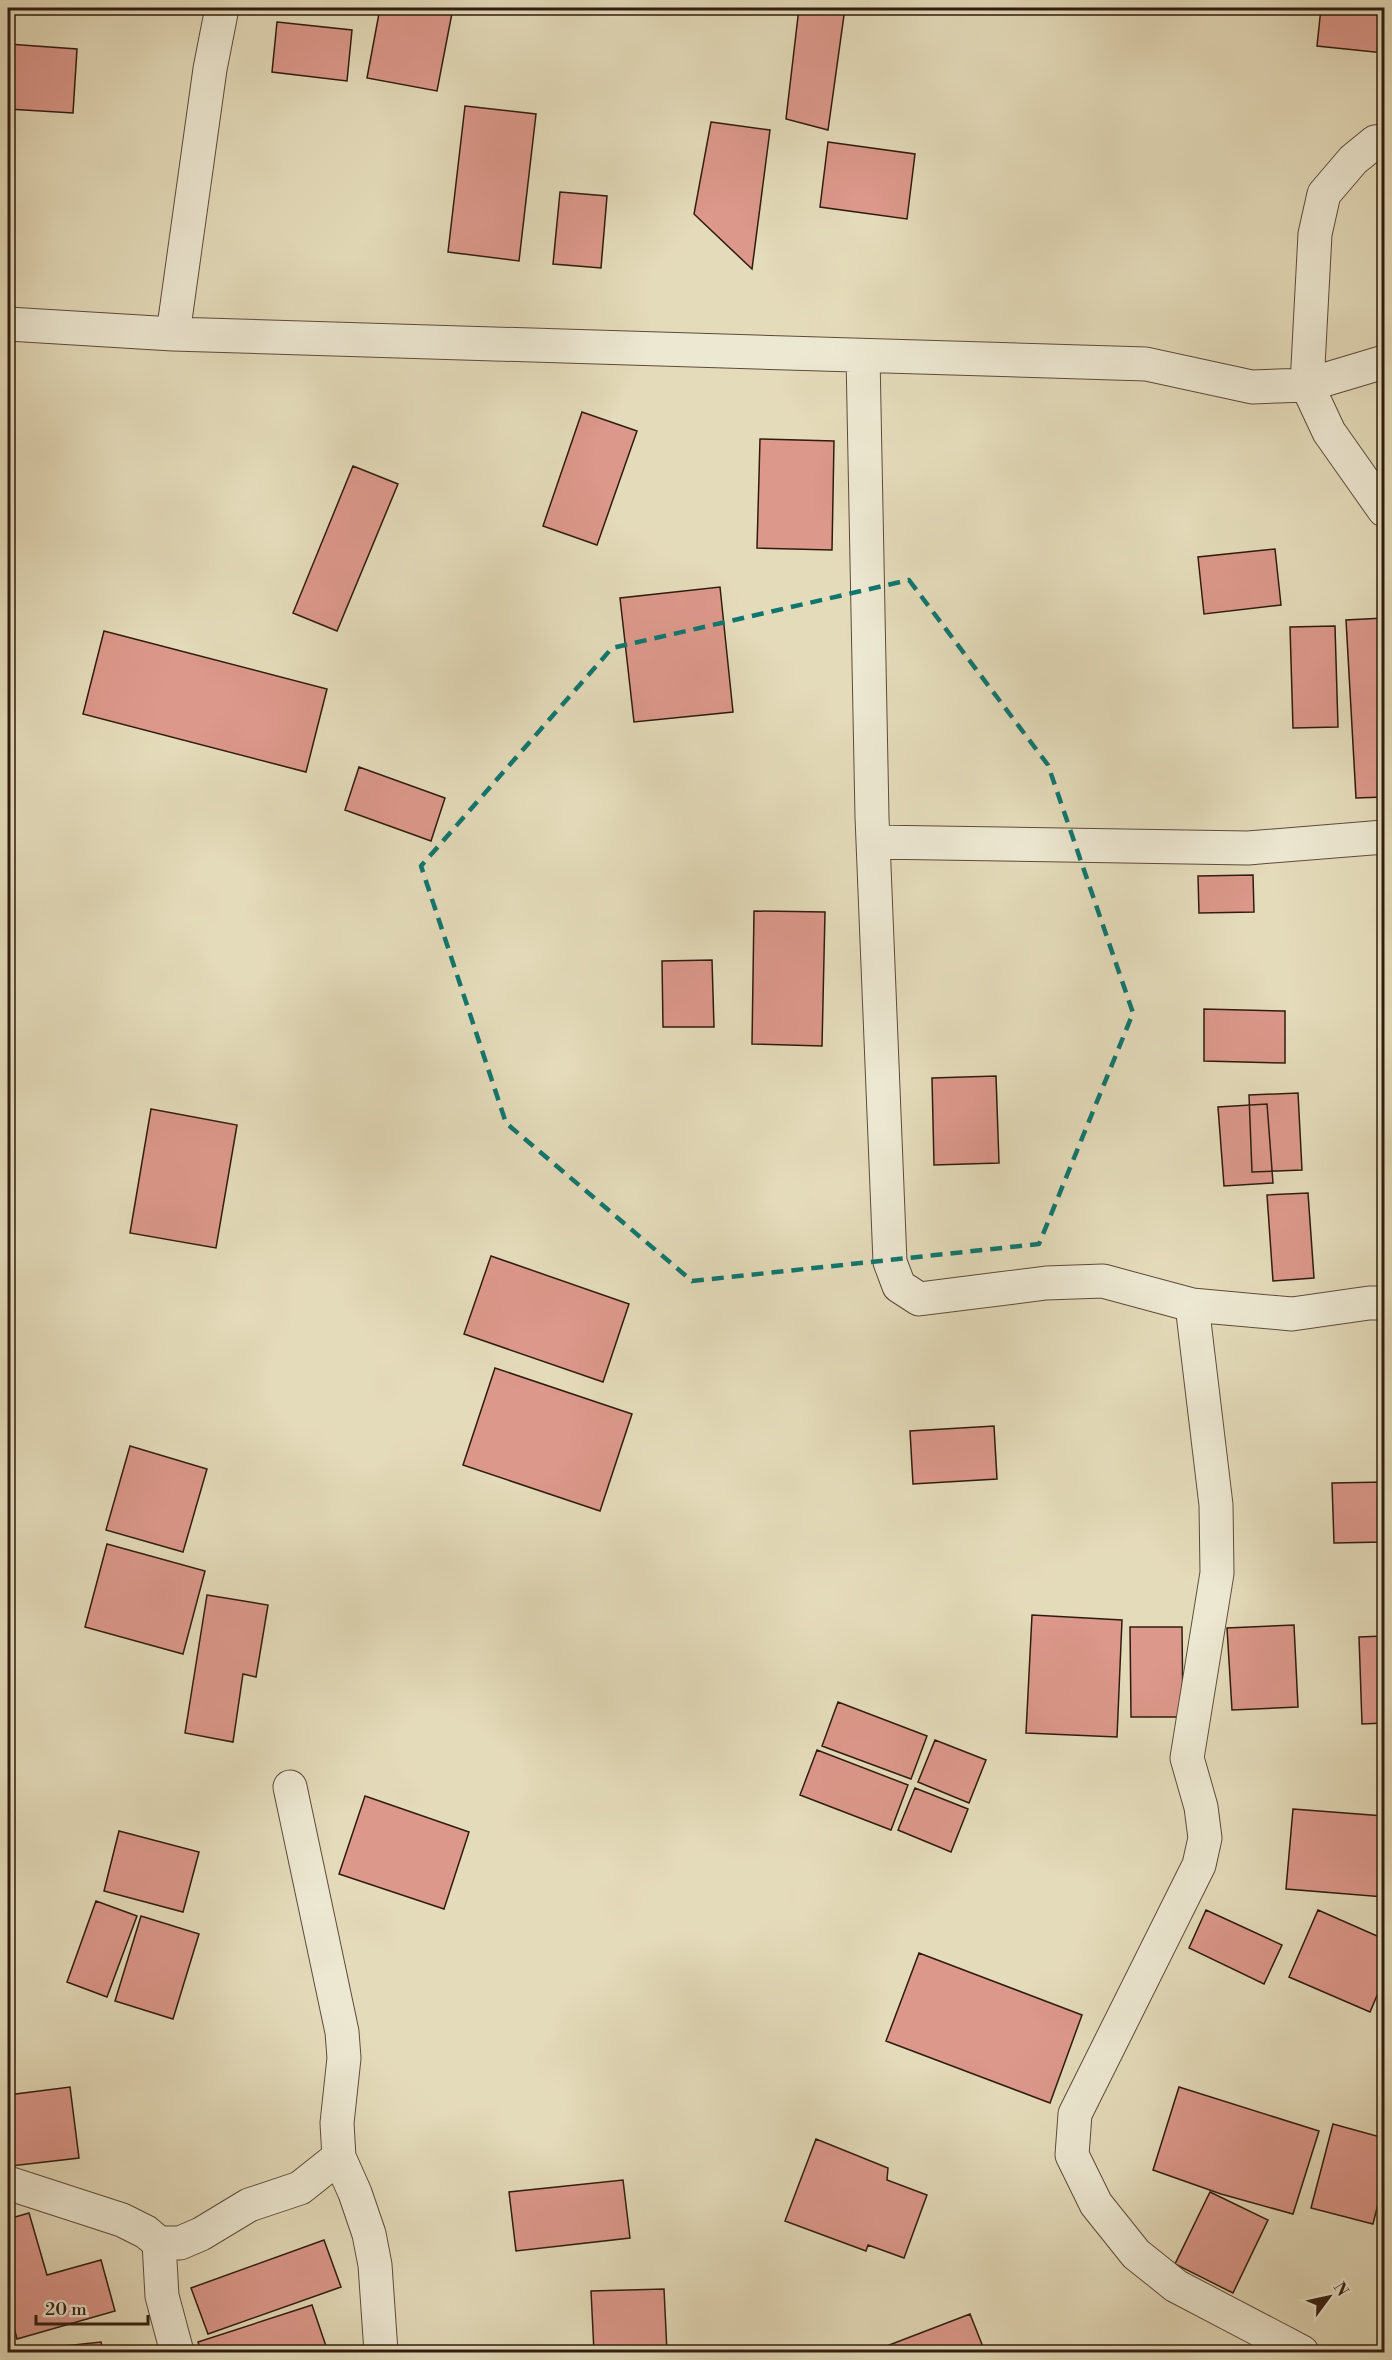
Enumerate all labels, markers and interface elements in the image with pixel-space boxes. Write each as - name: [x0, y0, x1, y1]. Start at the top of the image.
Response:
- north arrow: [1299, 2267, 1359, 2327]
- text: N: [1329, 2279, 1353, 2300]
- scale bar: [36, 2288, 148, 2326]
- text: 20 m: [45, 2298, 87, 2321]

